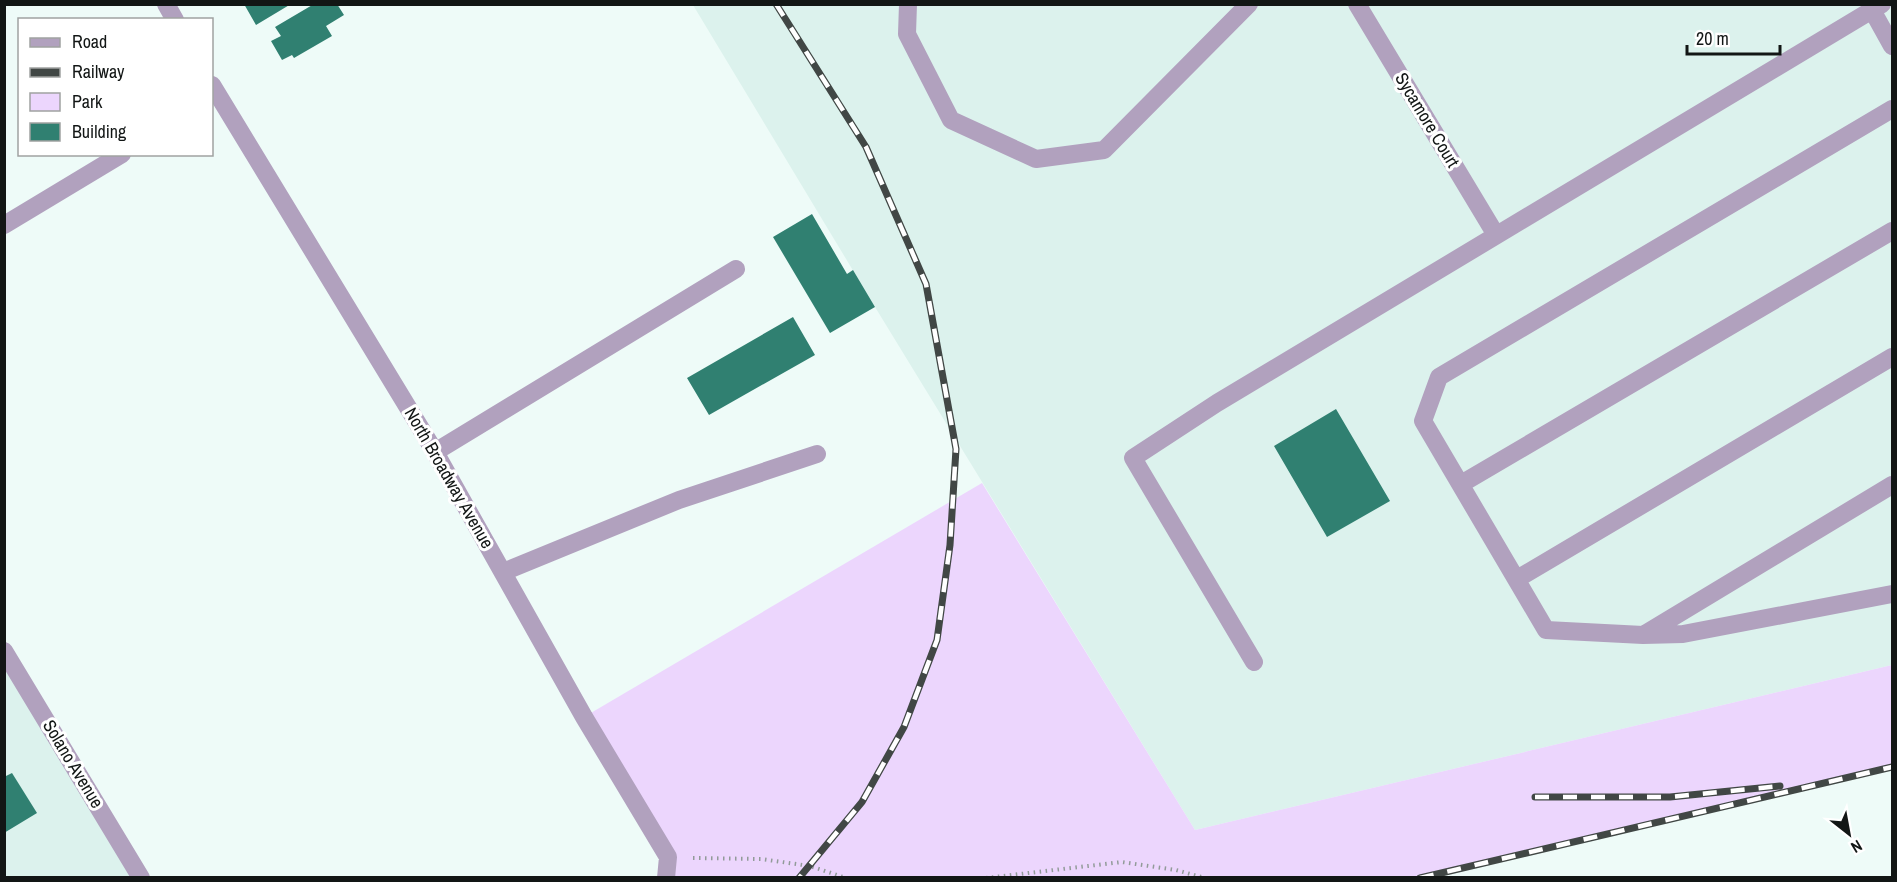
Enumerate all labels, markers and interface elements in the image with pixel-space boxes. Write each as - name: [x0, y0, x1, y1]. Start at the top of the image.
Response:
- legend: [18, 18, 213, 156]
- scale bar: [1687, 18, 1780, 56]
- text: 20 m: [1696, 26, 1729, 51]
- text: Road: [72, 29, 107, 54]
- text: Railway: [72, 59, 125, 84]
- street label: Sycamore Court: [1389, 68, 1466, 172]
- text: Park: [72, 89, 103, 114]
- text: Building: [72, 119, 127, 144]
- street label: North Broadway Avenue: [399, 403, 500, 553]
- street label: Solano Avenue: [37, 715, 110, 813]
- north arrow: [1819, 804, 1879, 864]
- text: N: [1847, 835, 1866, 859]

